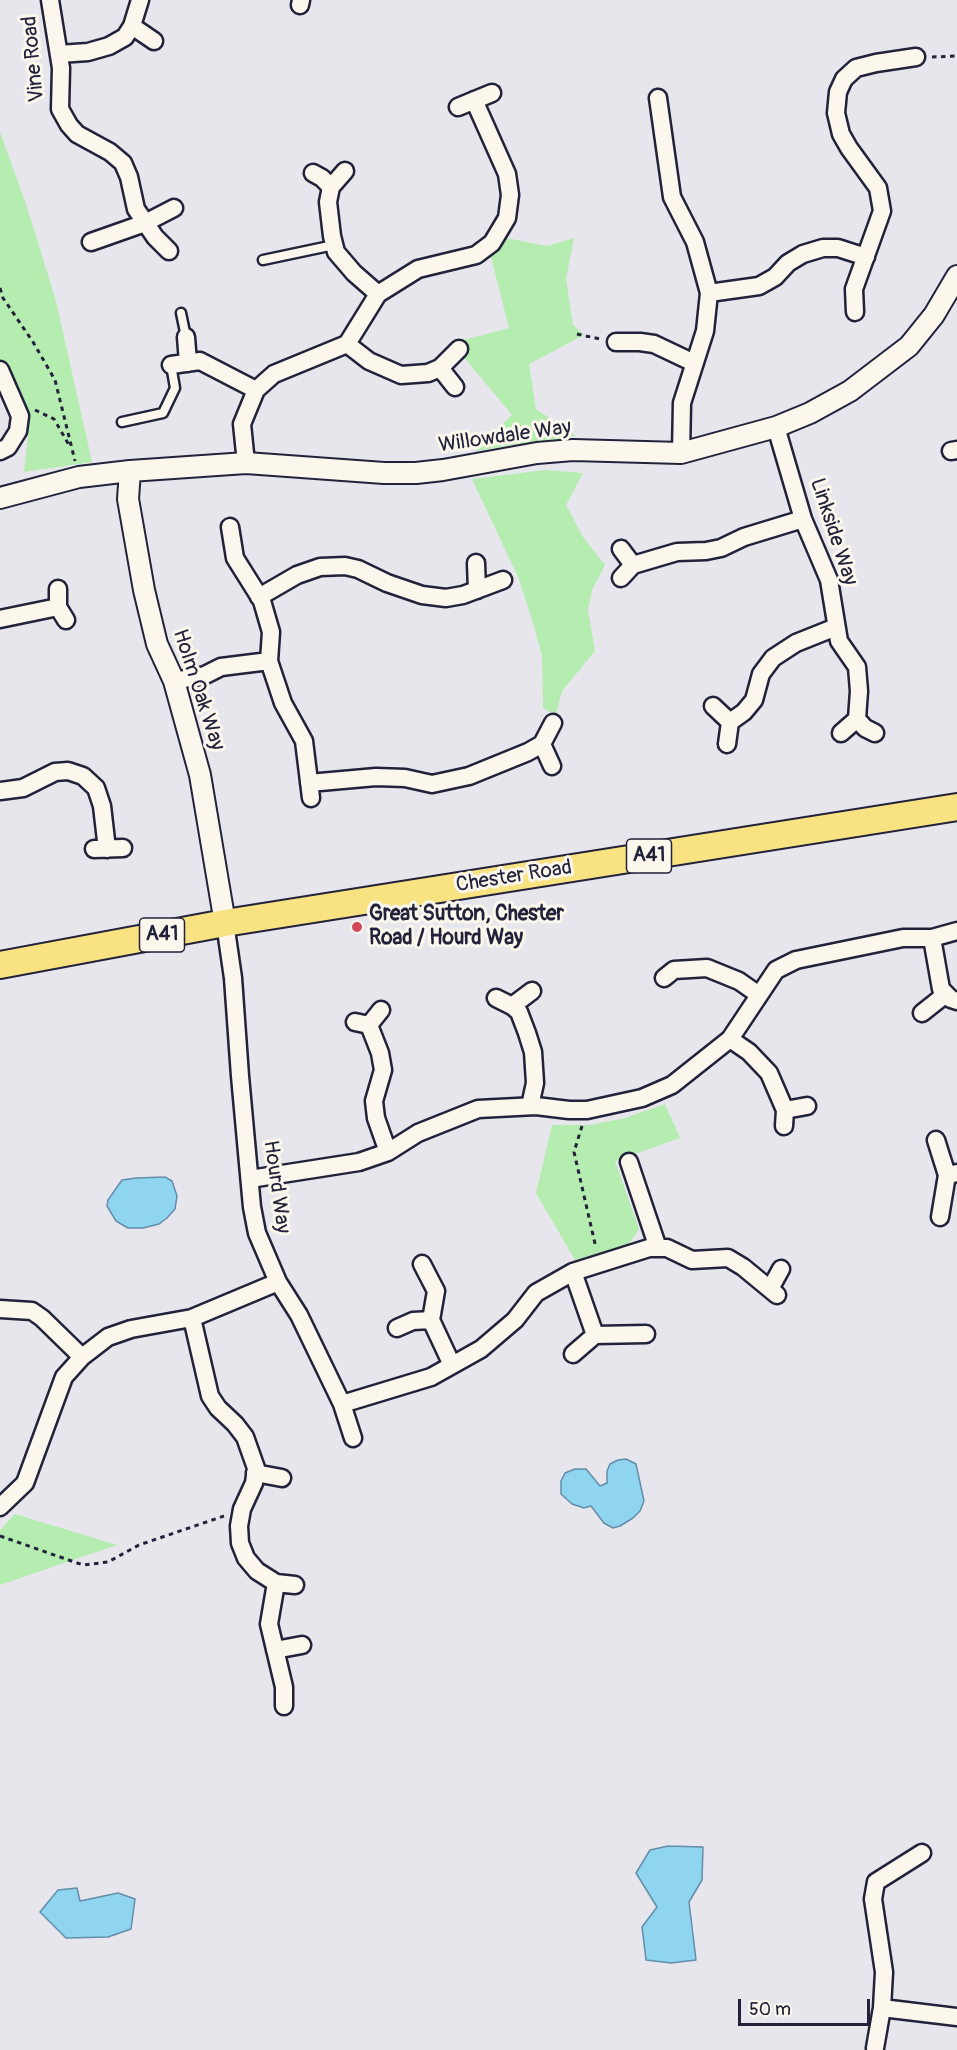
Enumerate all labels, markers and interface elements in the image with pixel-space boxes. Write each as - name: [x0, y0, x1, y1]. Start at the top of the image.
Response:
- street label: Vine Road: [18, 15, 50, 103]
- street label: Willowdale Way: [437, 415, 573, 459]
- street label: Linkside Way: [804, 475, 862, 589]
- street label: Holm Oak Way: [167, 626, 229, 754]
- road number: A41: [626, 839, 672, 873]
- street label: Chester Road: [454, 855, 574, 899]
- place label: Great Sutton, Chester Road / Hourd Way: [369, 902, 564, 952]
- road number: A41: [140, 918, 184, 952]
- marker: Great Sutton, Chester Road / Hourd Way: [350, 920, 364, 934]
- street label: Hourd Way: [257, 1139, 295, 1235]
- scale bar: [741, 1987, 873, 2025]
- text: 50 m: [749, 1998, 791, 2021]

